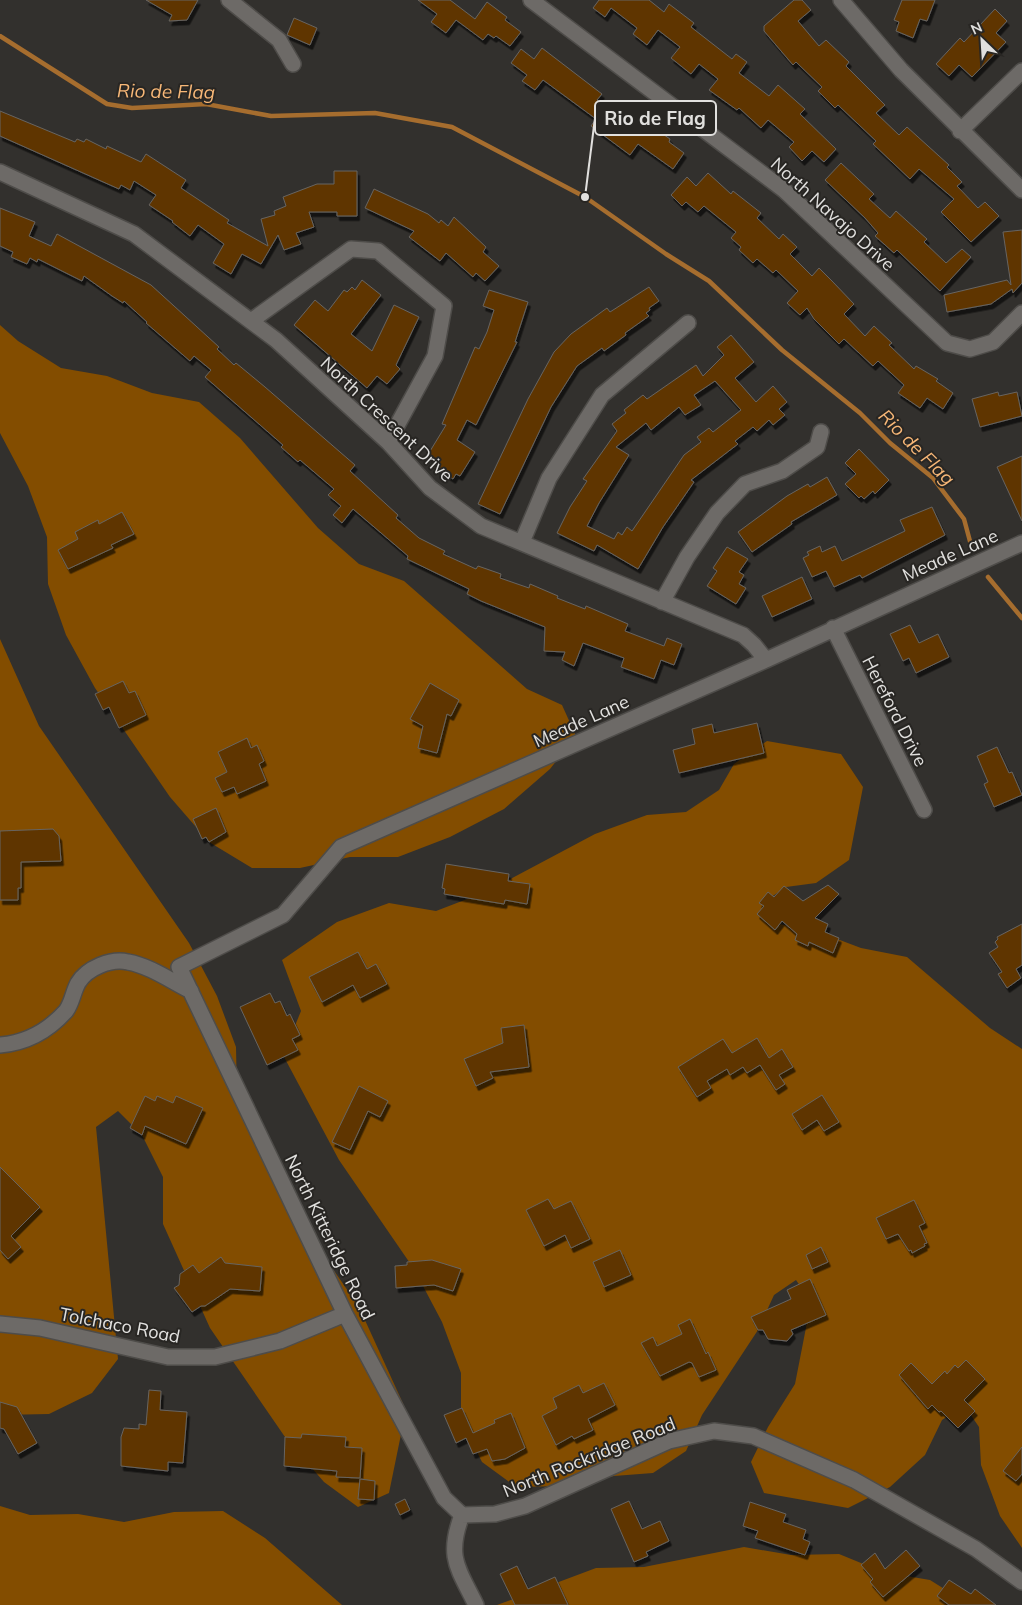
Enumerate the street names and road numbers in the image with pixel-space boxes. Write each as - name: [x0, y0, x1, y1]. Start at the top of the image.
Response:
- street label: North Navajo Drive: [766, 152, 900, 276]
- street label: North Crescent Drive: [316, 352, 458, 486]
- street label: Meade Lane: [899, 524, 1001, 586]
- street label: Hereford Drive: [857, 652, 933, 770]
- street label: Meade Lane: [530, 690, 632, 752]
- street label: North Kitteridge Road: [280, 1151, 380, 1323]
- street label: Tolchaco Road: [58, 1302, 182, 1348]
- street label: North Rockridge Road: [499, 1412, 679, 1502]

